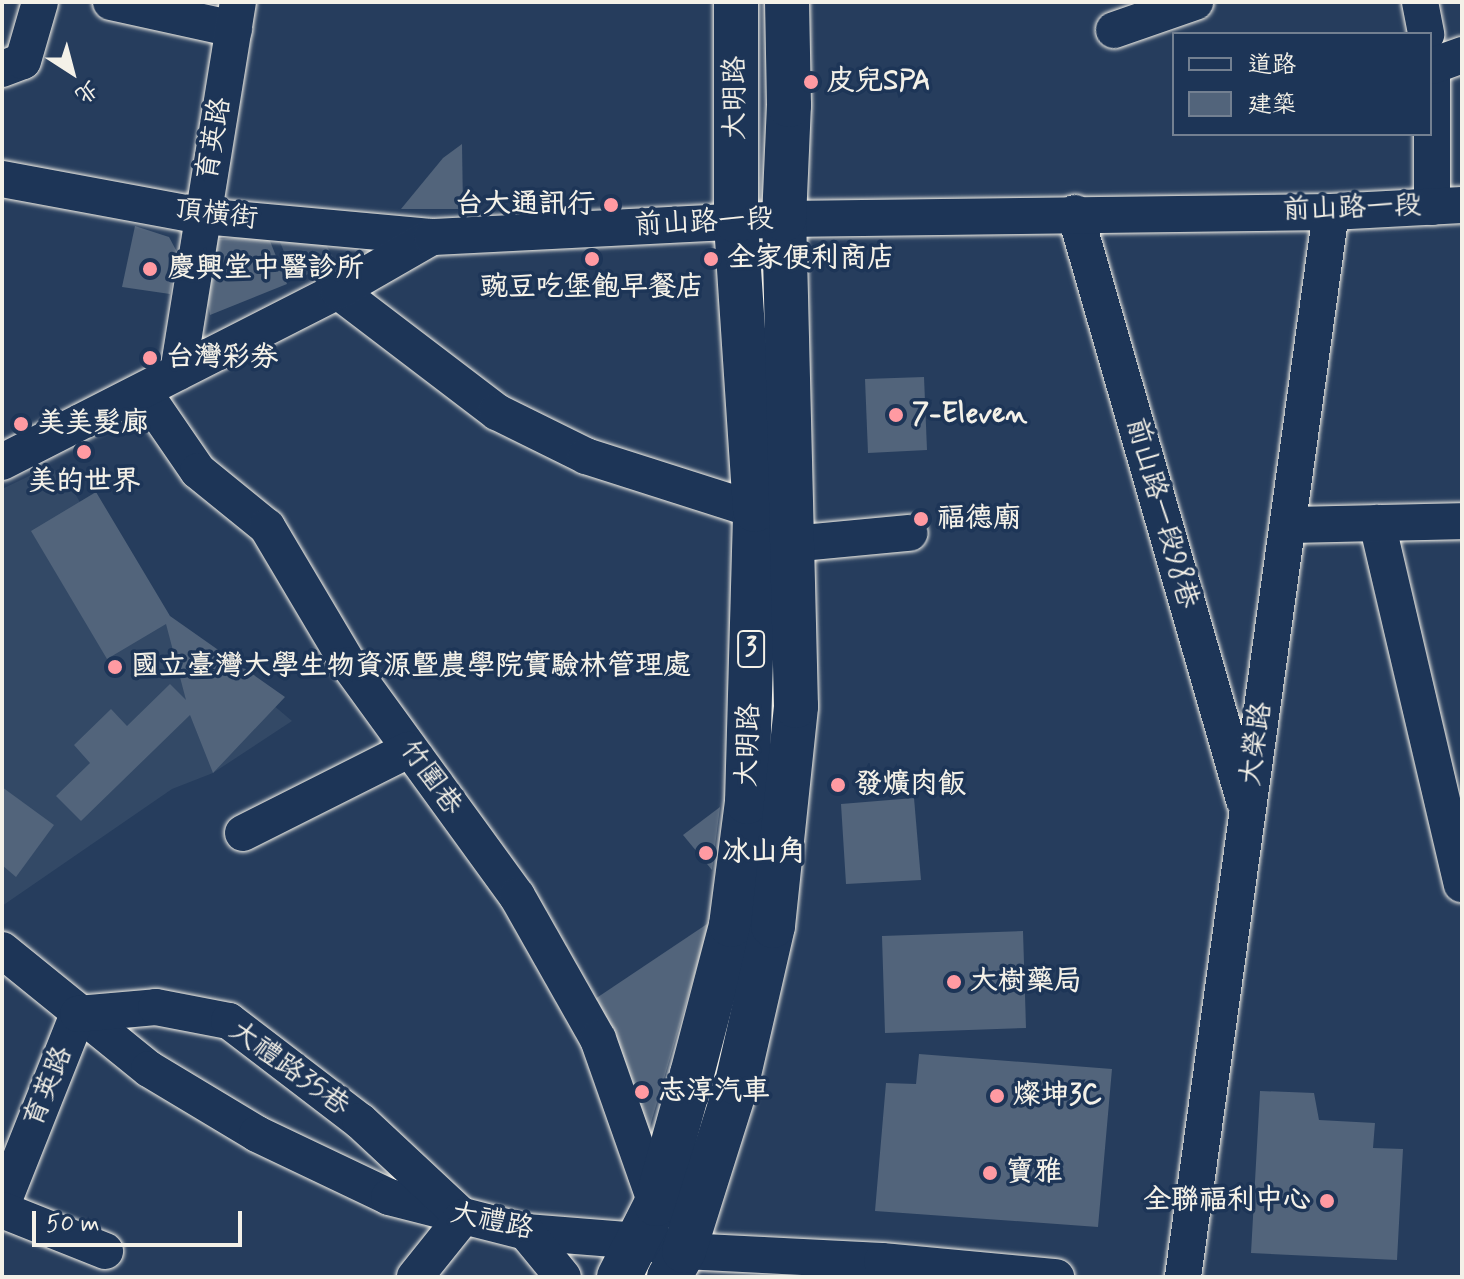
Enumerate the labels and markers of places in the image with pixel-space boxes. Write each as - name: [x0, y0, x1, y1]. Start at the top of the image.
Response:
- place label: 皮兒SPA: [827, 65, 931, 99]
- marker: 皮兒SPA: [802, 73, 820, 91]
- place label: 台大通訊行: [455, 188, 595, 222]
- marker: 台大通訊行: [602, 196, 620, 214]
- place label: 全家便利商店: [727, 242, 895, 276]
- marker: 豌豆吃堡飽早餐店: [583, 250, 601, 268]
- marker: 全家便利商店: [702, 250, 720, 268]
- place label: 慶興堂中醫診所: [168, 252, 364, 286]
- marker: 慶興堂中醫診所: [139, 258, 161, 280]
- place label: 豌豆吃堡飽早餐店: [480, 271, 704, 305]
- place label: 台灣彩券: [166, 341, 278, 375]
- marker: 台灣彩券: [141, 349, 159, 367]
- place label: 7-Eleven: [912, 398, 1027, 432]
- marker: 7-Eleven: [887, 406, 905, 424]
- place label: 美美髮廊: [37, 407, 149, 441]
- marker: 美美髮廊: [12, 415, 30, 433]
- marker: 美的世界: [75, 443, 93, 461]
- place label: 美的世界: [28, 465, 140, 499]
- place label: 福德廟: [937, 502, 1021, 536]
- marker: 福德廟: [912, 510, 930, 528]
- place label: 國立臺灣大學生物資源暨農學院實驗林管理處: [131, 650, 691, 684]
- marker: 國立臺灣大學生物資源暨農學院實驗林管理處: [106, 658, 124, 676]
- place label: 發爌肉飯: [854, 768, 966, 802]
- marker: 發爌肉飯: [829, 776, 847, 794]
- place label: 冰山角: [722, 836, 806, 870]
- marker: 冰山角: [697, 844, 715, 862]
- place label: 大樹藥局: [970, 965, 1082, 999]
- marker: 大樹藥局: [945, 973, 963, 991]
- place label: 志淳汽車: [658, 1075, 770, 1109]
- place label: 燦坤3C: [1013, 1079, 1102, 1113]
- marker: 志淳汽車: [633, 1083, 651, 1101]
- marker: 燦坤3C: [988, 1087, 1006, 1105]
- place label: 寶雅: [1006, 1156, 1062, 1190]
- marker: 寶雅: [981, 1164, 999, 1182]
- place label: 全聯福利中心: [1143, 1184, 1311, 1218]
- marker: 全聯福利中心: [1318, 1192, 1336, 1210]

